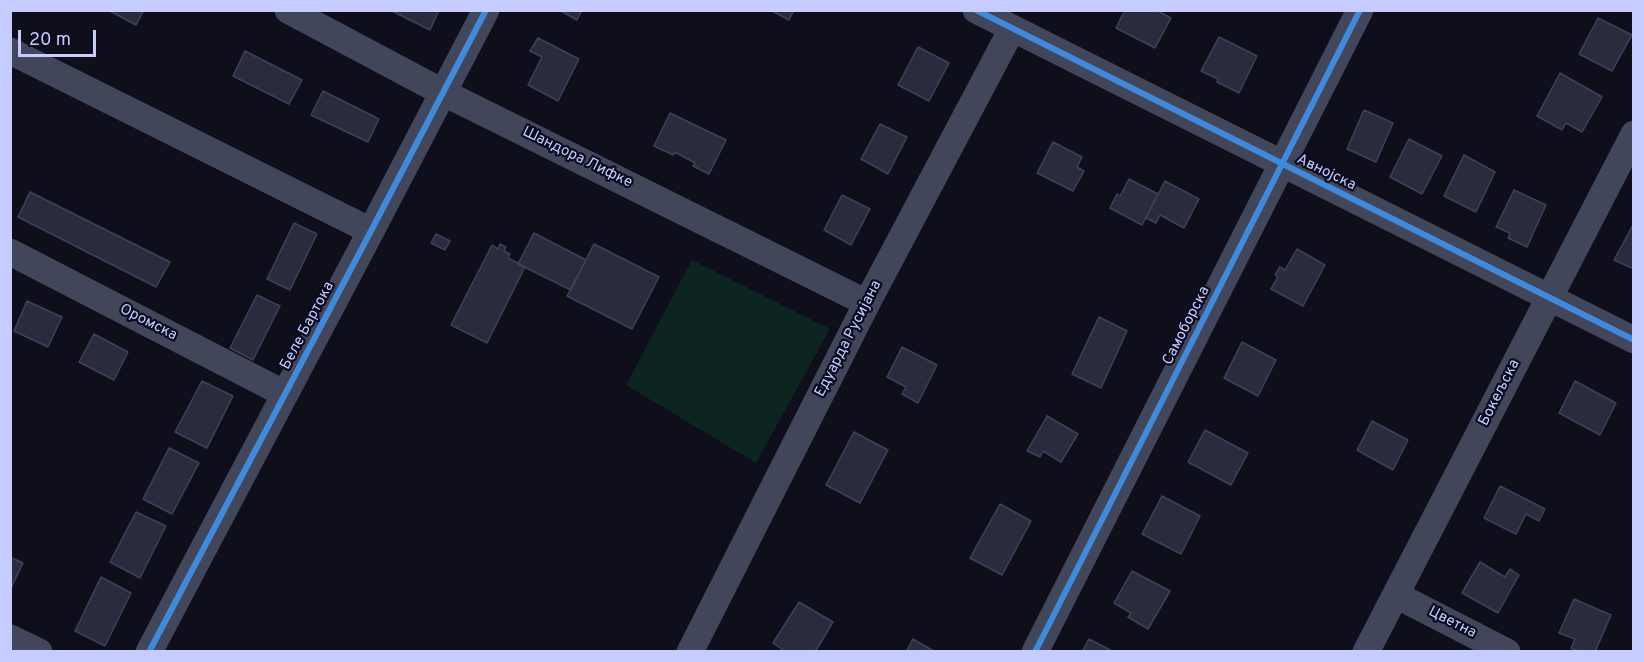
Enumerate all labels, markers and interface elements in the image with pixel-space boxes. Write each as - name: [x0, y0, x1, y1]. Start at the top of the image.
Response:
- scale bar: [21, 18, 99, 56]
- text: 20 m: [29, 29, 71, 52]
- street label: Шандора Лифке: [519, 124, 635, 192]
- street label: Авнојска: [1293, 151, 1359, 195]
- street label: Едуарда Русијана: [812, 278, 886, 400]
- street label: Беле Бартока: [277, 279, 339, 373]
- street label: Самоборска: [1159, 284, 1215, 368]
- street label: Оромска: [116, 301, 180, 345]
- street label: Бокељска: [1476, 357, 1524, 429]
- street label: Цветна: [1425, 603, 1479, 643]

